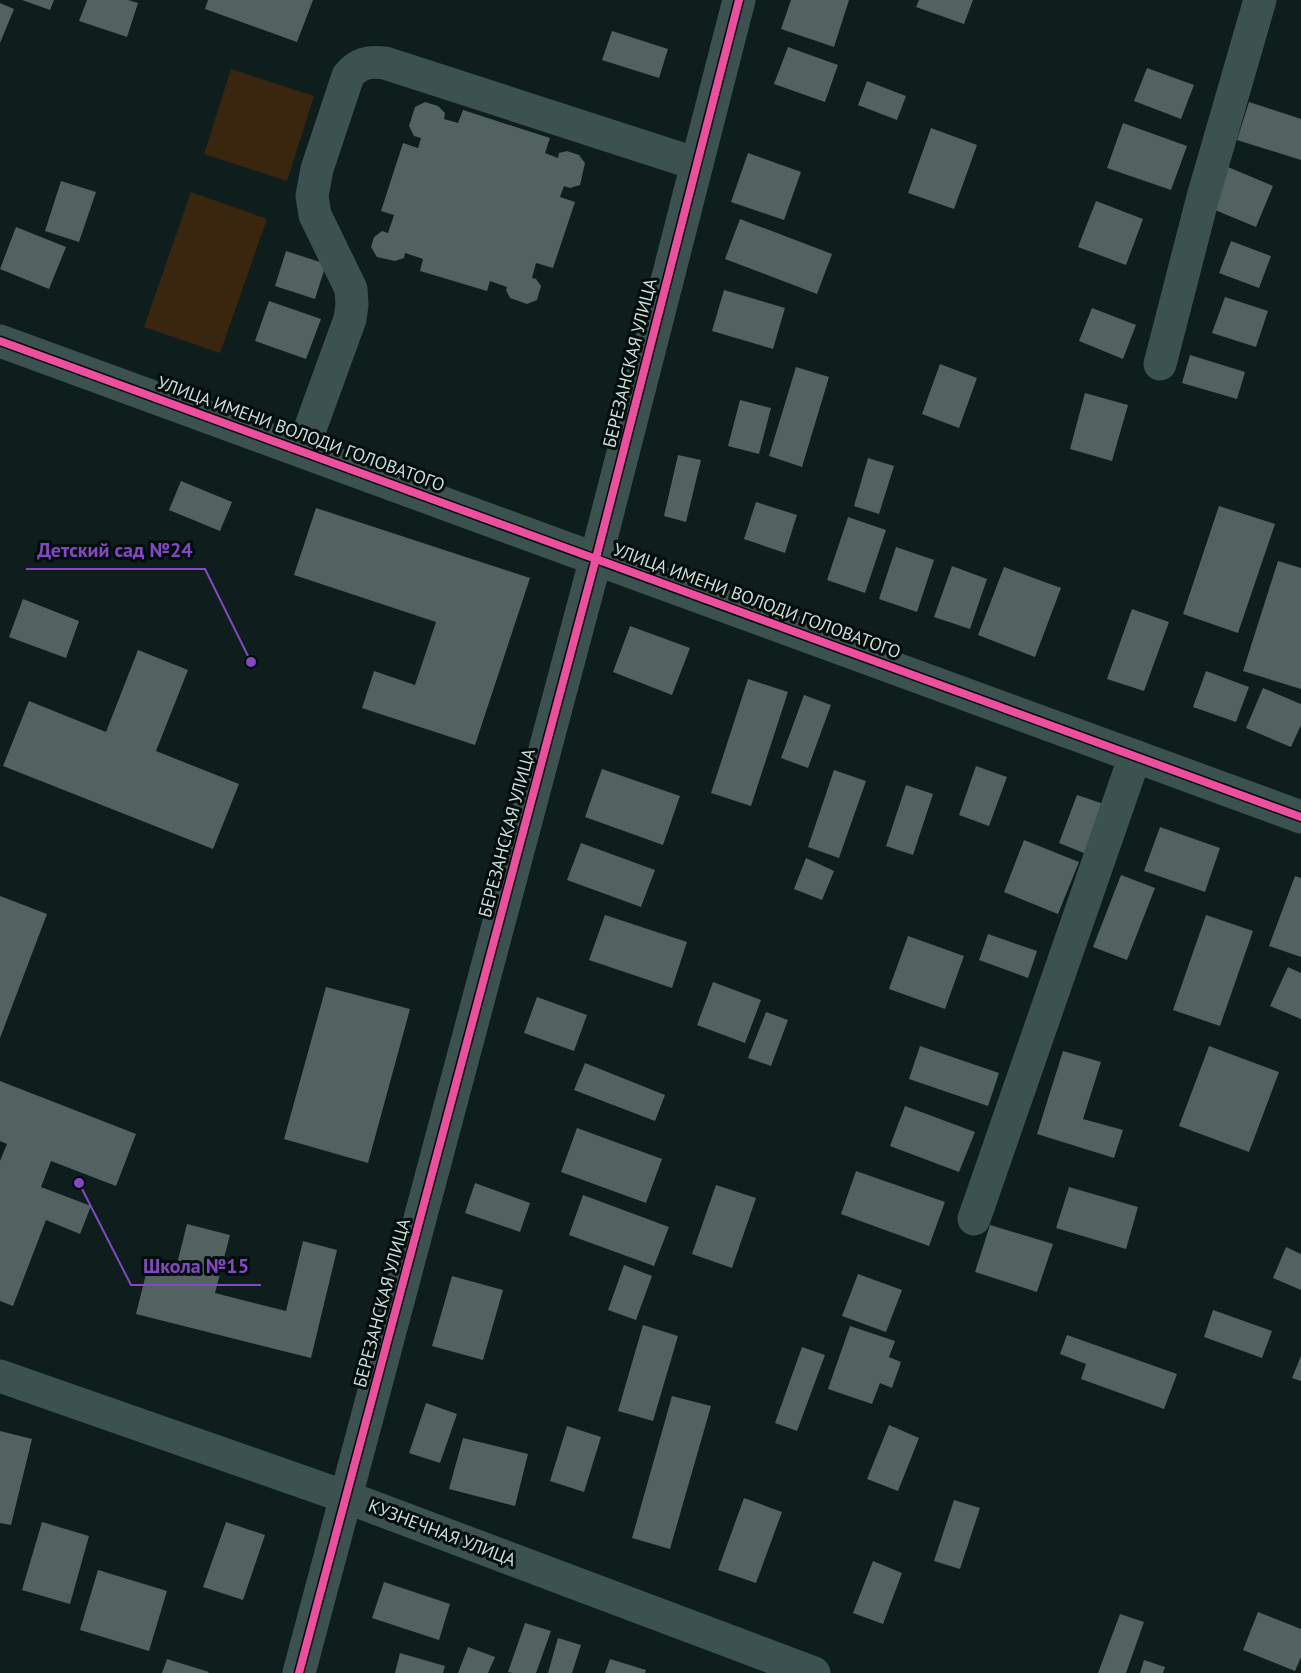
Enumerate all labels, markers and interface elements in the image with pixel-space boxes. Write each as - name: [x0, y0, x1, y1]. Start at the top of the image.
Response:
- street label: БЕРЕЗАНСКАЯ УЛИЦА: [597, 275, 662, 450]
- street label: УЛИЦА ИМЕНИ ВОЛОДИ ГОЛОВАТОГО: [154, 371, 448, 496]
- callout: Детский сад №24: [26, 531, 205, 569]
- text: Детский сад №24: [37, 537, 193, 563]
- street label: УЛИЦА ИМЕНИ ВОЛОДИ ГОЛОВАТОГО: [610, 538, 904, 663]
- street label: БЕРЕЗАНСКАЯ УЛИЦА: [473, 746, 540, 920]
- street label: БЕРЕЗАНСКАЯ УЛИЦА: [348, 1216, 415, 1390]
- callout: Школа №15: [131, 1247, 261, 1285]
- text: Школа №15: [143, 1253, 249, 1279]
- street label: КУЗНЕЧНАЯ УЛИЦА: [365, 1494, 520, 1571]

